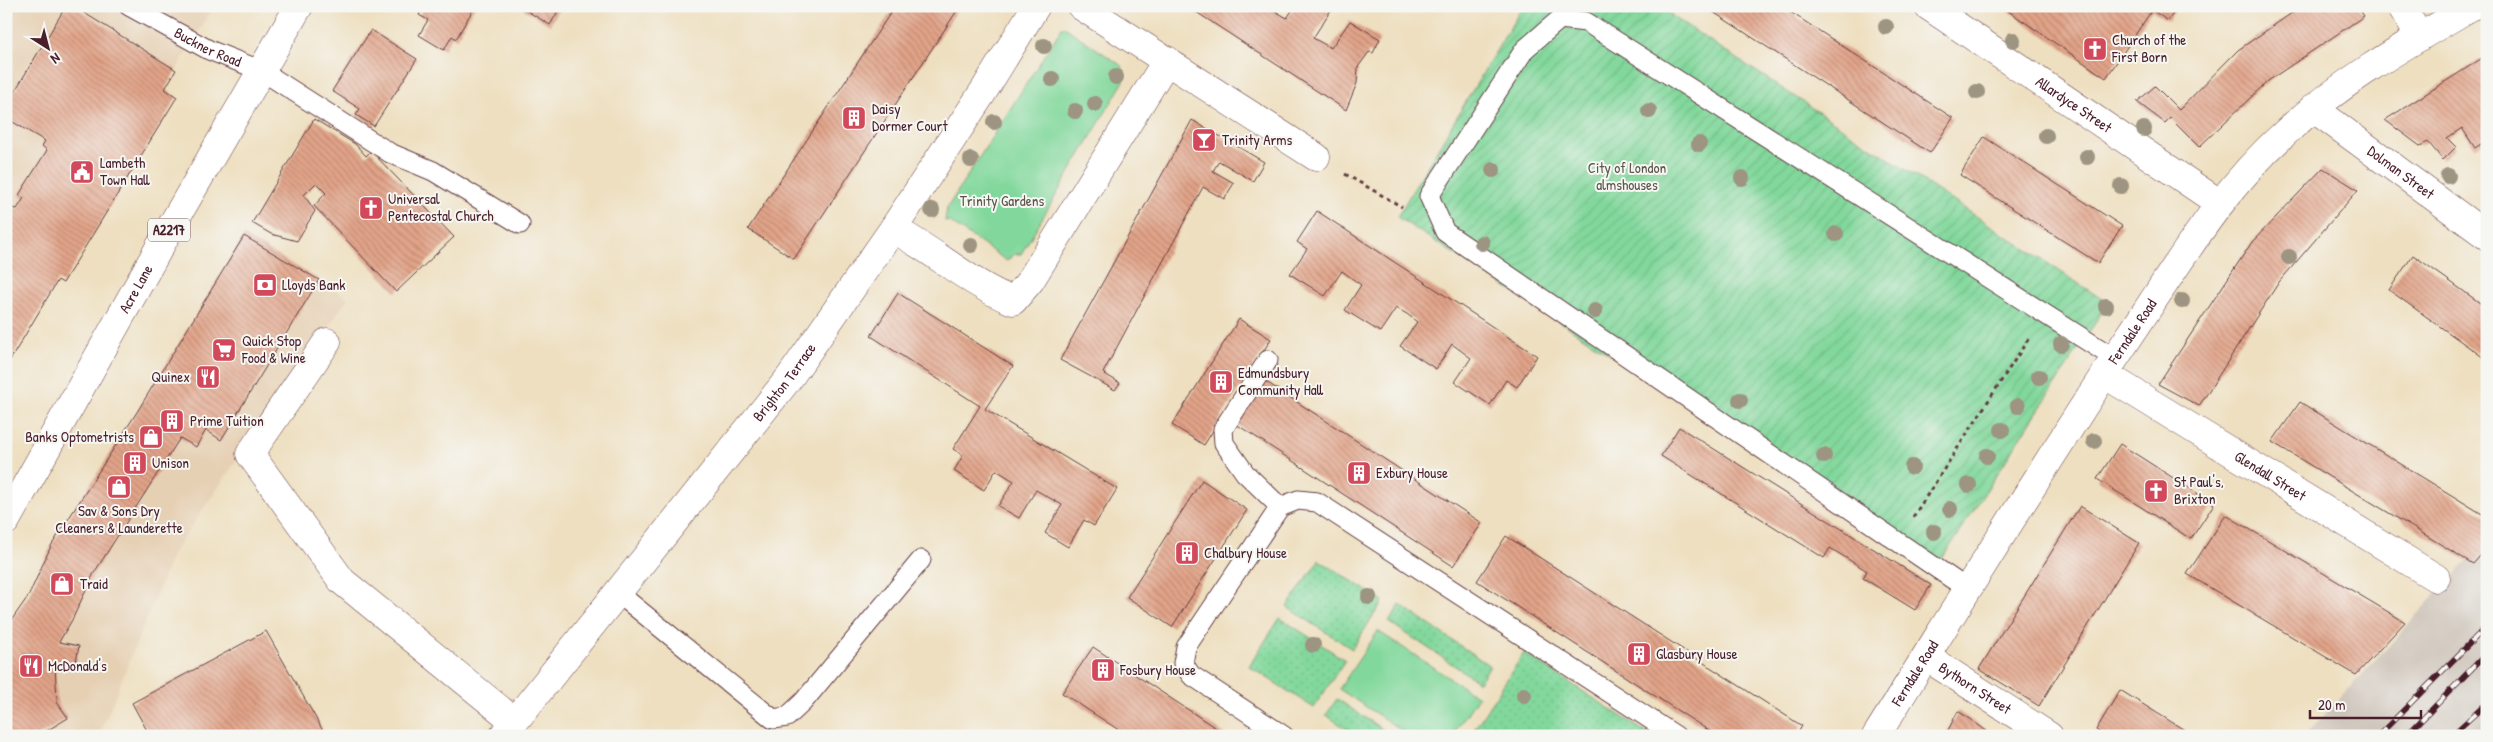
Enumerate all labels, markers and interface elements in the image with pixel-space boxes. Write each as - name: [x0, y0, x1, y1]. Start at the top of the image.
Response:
- north arrow: [22, 22, 72, 72]
- street label: Buckner Road: [170, 22, 245, 72]
- place label: Church of the First Born: [2111, 29, 2186, 67]
- church icon: Church of the First Born: [2082, 36, 2108, 62]
- text: N: [47, 49, 65, 69]
- street label: Allardyce Street: [2032, 71, 2117, 138]
- place label: Daisy Dormer Court: [872, 98, 948, 136]
- building icon: Daisy Dormer Court: [841, 105, 867, 131]
- bar icon: Trinity Arms: [1191, 127, 1217, 153]
- place label: Trinity Arms: [1222, 129, 1293, 150]
- street label: Dolman Street: [2363, 140, 2440, 204]
- place label: Lambeth Town Hall: [100, 152, 150, 190]
- park label: City of London almshouses: [1588, 157, 1666, 195]
- public building icon: Lambeth Town Hall: [69, 159, 95, 185]
- place label: Universal Pentecostal Church: [388, 188, 494, 226]
- park label: Trinity Gardens: [960, 190, 1044, 211]
- church icon: Universal Pentecostal Church: [358, 195, 384, 221]
- road number: A2217: [148, 218, 190, 242]
- street label: Acre Lane: [114, 261, 158, 317]
- bank icon: Lloyds Bank: [252, 272, 278, 298]
- place label: Lloyds Bank: [282, 274, 346, 295]
- street label: Ferndale Road: [2102, 295, 2161, 369]
- place label: Quick Stop Food & Wine: [241, 330, 306, 368]
- supermarket icon: Quick Stop Food & Wine: [211, 337, 237, 363]
- street label: Brighton Terrace: [747, 339, 821, 426]
- place label: Edmundsbury Community Hall: [1238, 362, 1324, 400]
- restaurant icon: Quinex: [195, 364, 221, 390]
- place label: Quinex: [151, 366, 190, 387]
- building icon: Edmundsbury Community Hall: [1208, 369, 1234, 395]
- building icon: Prime Tuition: [159, 408, 185, 434]
- place label: Prime Tuition: [190, 410, 264, 431]
- shop icon: Banks Optometrists: [138, 424, 164, 450]
- place label: Banks Optometrists: [25, 426, 134, 447]
- street label: Glendall Street: [2231, 446, 2311, 506]
- building icon: Unison: [122, 450, 148, 476]
- place label: Unison: [152, 452, 189, 473]
- building icon: Exbury House: [1346, 460, 1372, 486]
- place label: Exbury House: [1376, 462, 1448, 483]
- place label: St Paul's, Brixton: [2174, 471, 2224, 509]
- shop icon: Sav & Sons Dry Cleaners & Launderette: [106, 474, 132, 500]
- church icon: St Paul's, Brixton: [2143, 478, 2169, 504]
- place label: Sav & Sons Dry Cleaners & Launderette: [55, 500, 183, 538]
- building icon: Chalbury House: [1174, 540, 1200, 566]
- place label: Chalbury House: [1204, 542, 1287, 563]
- shop icon: Traid: [49, 571, 75, 597]
- place label: Traid: [80, 573, 108, 594]
- street label: Ferndale Road: [1886, 636, 1943, 711]
- building icon: Glasbury House: [1626, 641, 1652, 667]
- place label: Glasbury House: [1656, 643, 1737, 664]
- restaurant icon: McDonald's: [18, 653, 44, 679]
- place label: McDonald's: [48, 655, 107, 676]
- building icon: Fosbury House: [1090, 657, 1116, 683]
- street label: Bythorn Street: [1935, 657, 2016, 719]
- place label: Fosbury House: [1119, 659, 1196, 680]
- scale bar: [2310, 687, 2422, 719]
- text: 20 m: [2318, 694, 2345, 715]

